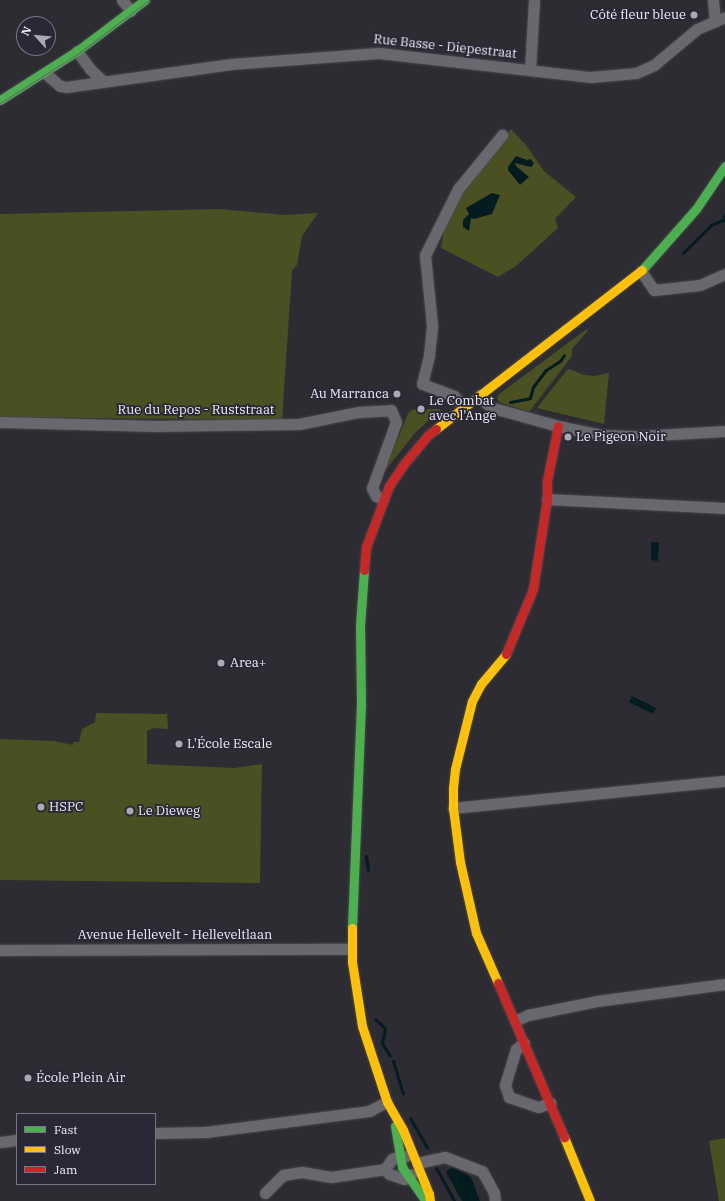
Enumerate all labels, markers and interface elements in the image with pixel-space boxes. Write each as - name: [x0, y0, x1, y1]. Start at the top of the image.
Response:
- place label: Côté fleur bleue: [590, 7, 686, 23]
- marker: Côté fleur bleue: [689, 10, 699, 20]
- north arrow: [16, 16, 56, 56]
- text: N: [18, 24, 34, 38]
- street label: Rue Basse - Diepestraat: [373, 32, 517, 62]
- place label: Au Marranca: [310, 386, 389, 402]
- marker: Au Marranca: [392, 389, 402, 399]
- place label: Le Combat avec l'Ange: [429, 394, 496, 425]
- street label: Rue du Repos - Ruststraat: [118, 402, 274, 418]
- marker: Le Combat avec l'Ange: [416, 404, 426, 414]
- place label: Le Pigeon Noir: [576, 429, 666, 445]
- marker: Le Pigeon Noir: [563, 432, 573, 442]
- place label: Area+: [230, 655, 267, 671]
- marker: Area+: [215, 657, 227, 669]
- place label: L'École Escale: [187, 736, 272, 752]
- marker: L'École Escale: [174, 739, 184, 749]
- place label: HSPC: [49, 799, 83, 815]
- marker: HSPC: [36, 802, 46, 812]
- place label: Le Dieweg: [138, 803, 200, 819]
- marker: Le Dieweg: [125, 806, 135, 816]
- street label: Avenue Hellevelt - Helleveltlaan: [78, 927, 272, 943]
- place label: École Plein Air: [36, 1070, 125, 1086]
- marker: École Plein Air: [23, 1073, 33, 1083]
- legend: [16, 1113, 156, 1185]
- text: Fast: [54, 1122, 78, 1137]
- text: Slow: [54, 1142, 81, 1157]
- text: Jam: [54, 1162, 77, 1177]

